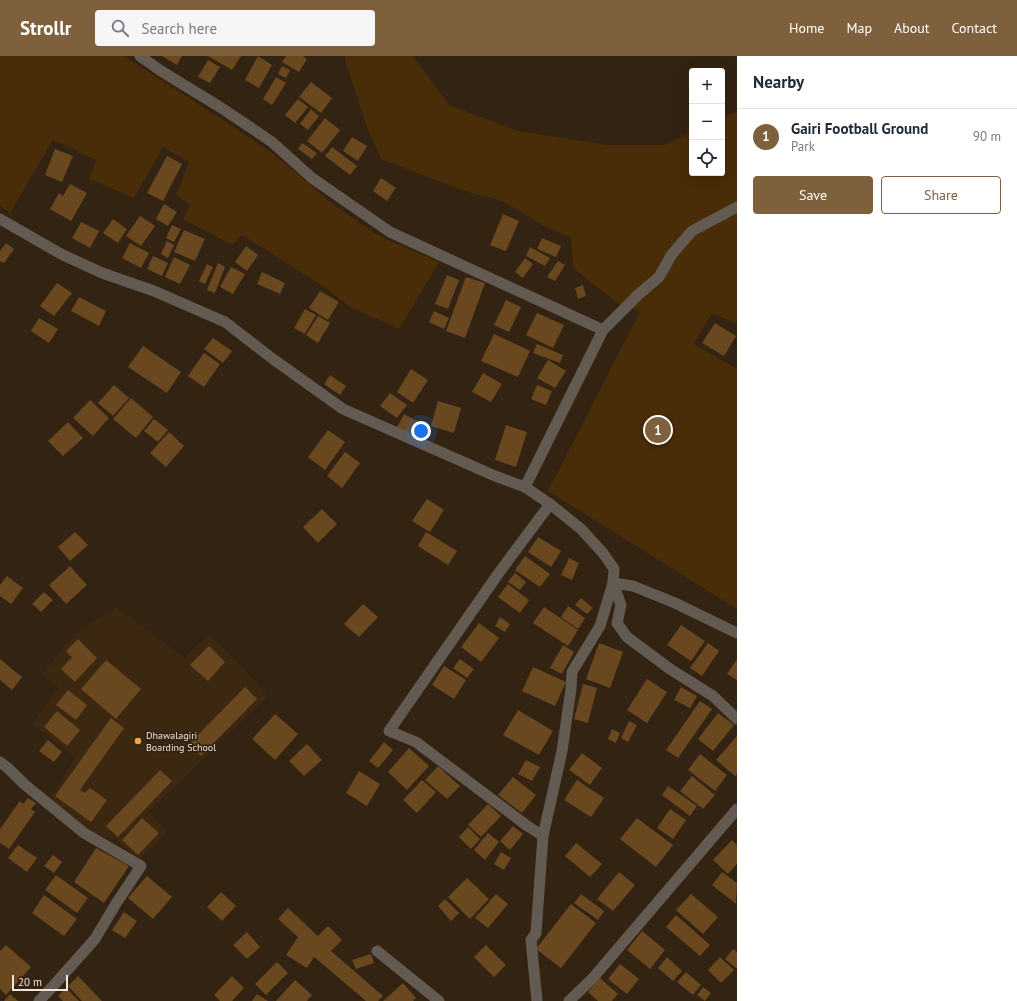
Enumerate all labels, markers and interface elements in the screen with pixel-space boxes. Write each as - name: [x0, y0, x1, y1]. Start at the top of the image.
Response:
- search box: [95, 10, 375, 46]
- text: Strollr: [20, 16, 71, 40]
- icon: search: [109, 17, 131, 39]
- text: Search here: [141, 19, 217, 38]
- text: Home: [789, 19, 824, 37]
- text: Map: [846, 19, 872, 37]
- text: About: [894, 19, 930, 37]
- text: Contact: [952, 19, 997, 37]
- map controls: [689, 68, 725, 176]
- button: +: [689, 68, 725, 104]
- text: Nearby: [753, 71, 804, 93]
- button: −: [689, 104, 725, 140]
- text: Gairi Football Ground: [791, 119, 928, 138]
- text: 1: [762, 128, 770, 145]
- text: 90 m: [973, 128, 1001, 145]
- text: Park: [791, 138, 815, 155]
- button: locate: [689, 140, 725, 176]
- button: Save: [753, 176, 873, 214]
- button: Share: [881, 176, 1001, 214]
- pin: 1: [645, 415, 671, 445]
- your location: [411, 421, 431, 441]
- place label: Dhawalagiri Boarding School: [146, 729, 216, 754]
- marker: Dhawalagiri Boarding School: [133, 736, 143, 746]
- scale bar: [12, 973, 68, 992]
- text: 20 m: [18, 975, 42, 989]

